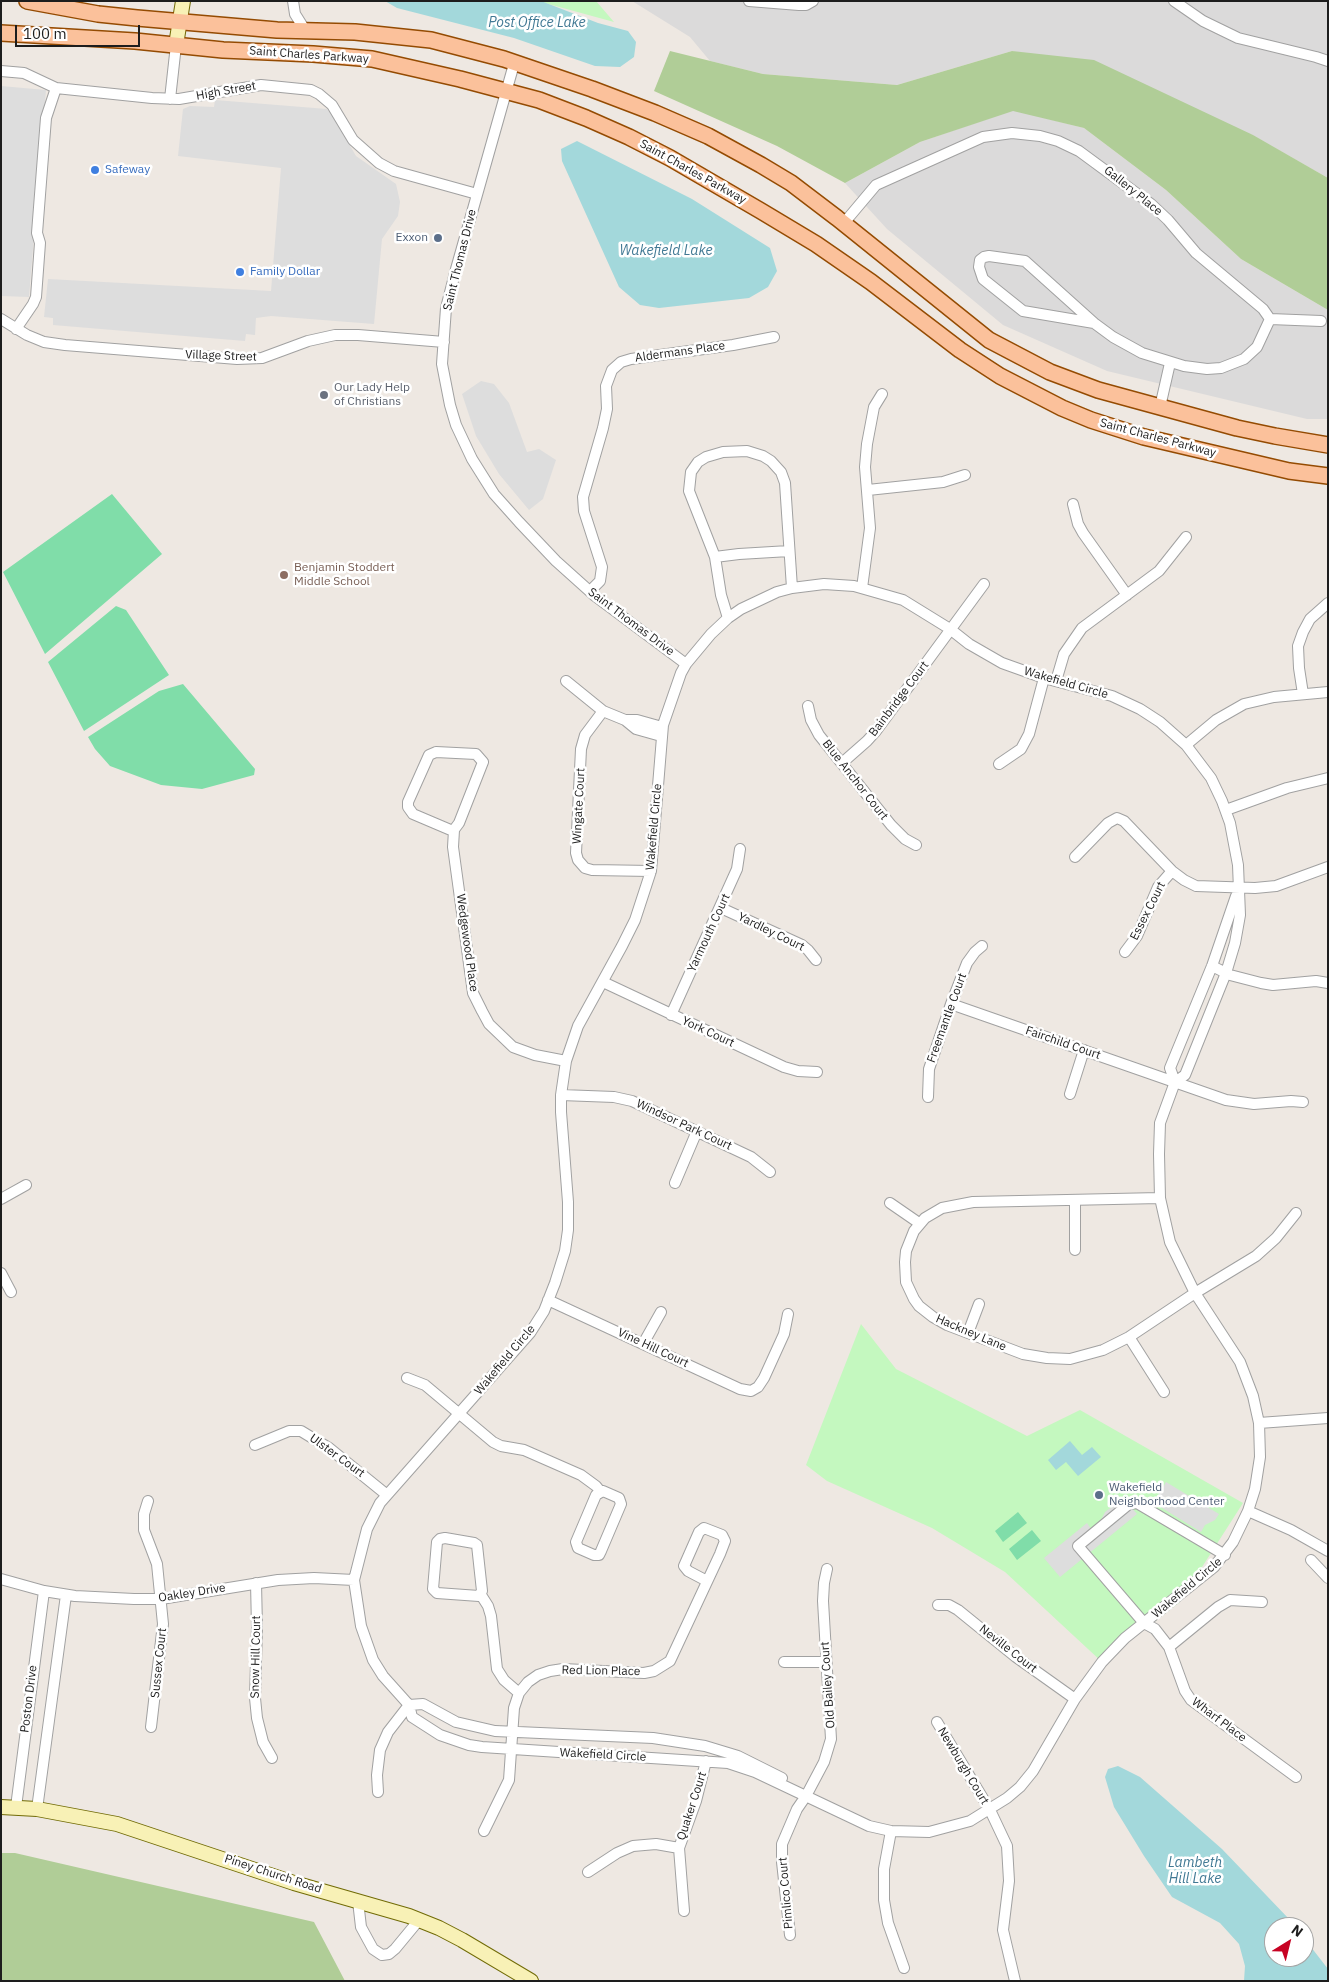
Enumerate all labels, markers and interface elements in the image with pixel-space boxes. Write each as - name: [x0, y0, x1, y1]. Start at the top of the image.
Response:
- scale bar: [18, 15, 142, 47]
- water label: Post Office Lake: [488, 15, 586, 31]
- text: 100 m: [23, 24, 67, 43]
- street label: Saint Charles Parkway: [249, 44, 369, 66]
- street label: High Street: [195, 79, 257, 103]
- street label: Saint Charles Parkway: [637, 137, 749, 207]
- place label: Safeway: [105, 163, 150, 177]
- street label: Gallery Place: [1101, 163, 1165, 219]
- marker: Safeway: [89, 164, 101, 176]
- street label: Saint Thomas Drive: [440, 208, 480, 312]
- place label: Exxon: [395, 231, 428, 245]
- marker: Exxon: [432, 232, 444, 244]
- water label: Wakefield Lake: [619, 243, 713, 259]
- place label: Family Dollar: [250, 265, 320, 279]
- marker: Family Dollar: [234, 266, 246, 278]
- street label: Aldermans Place: [634, 339, 726, 365]
- street label: Village Street: [185, 348, 257, 364]
- place label: Our Lady Help of Christians: [334, 381, 410, 409]
- marker: Our Lady Help of Christians: [318, 389, 330, 401]
- street label: Saint Charles Parkway: [1098, 416, 1218, 460]
- place label: Benjamin Stoddert Middle School: [294, 561, 395, 589]
- marker: Benjamin Stoddert Middle School: [278, 569, 290, 581]
- street label: Saint Thomas Drive: [585, 585, 677, 659]
- street label: Bainbridge Court: [866, 658, 932, 740]
- street label: Wakefield Circle: [1022, 664, 1110, 702]
- street label: Blue Anchor Court: [819, 737, 891, 823]
- street label: Wingate Court: [570, 767, 588, 845]
- street label: Wakefield Circle: [643, 783, 665, 871]
- street label: Essex Court: [1127, 879, 1169, 943]
- street label: Yarmouth Court: [685, 892, 733, 974]
- street label: Wedgewood Place: [453, 893, 481, 993]
- street label: Yardley Court: [735, 910, 807, 954]
- street label: Freemantle Court: [924, 971, 970, 1065]
- street label: York Court: [679, 1014, 737, 1050]
- street label: Fairchild Court: [1024, 1023, 1102, 1063]
- street label: Windsor Park Court: [634, 1096, 734, 1154]
- street label: Hackney Lane: [934, 1312, 1008, 1354]
- street label: Wakefield Circle: [472, 1322, 538, 1398]
- street label: Vine Hill Court: [615, 1325, 691, 1371]
- street label: Ulster Court: [307, 1431, 367, 1481]
- place label: Wakefield Neighborhood Center: [1109, 1481, 1224, 1509]
- marker: Wakefield Neighborhood Center: [1093, 1489, 1105, 1501]
- street label: Wakefield Circle: [1149, 1555, 1225, 1621]
- street label: Oakley Drive: [157, 1581, 227, 1605]
- street label: Snow Hill Court: [248, 1615, 264, 1699]
- street label: Neville Court: [976, 1622, 1040, 1676]
- street label: Sussex Court: [148, 1627, 170, 1699]
- street label: Old Bailey Court: [818, 1641, 838, 1729]
- street label: Red Lion Place: [562, 1663, 640, 1679]
- street label: Poston Drive: [18, 1664, 40, 1734]
- street label: Wharf Place: [1189, 1695, 1249, 1745]
- street label: Newburgh Court: [934, 1725, 992, 1807]
- street label: Wakefield Circle: [559, 1746, 647, 1764]
- street label: Quaker Court: [674, 1770, 710, 1842]
- street label: Piney Church Road: [223, 1852, 323, 1896]
- water label: Lambeth Hill Lake: [1168, 1855, 1222, 1888]
- street label: Pimlico Court: [776, 1856, 796, 1930]
- north arrow: [1264, 1917, 1314, 1967]
- text: N: [1288, 1920, 1307, 1941]

